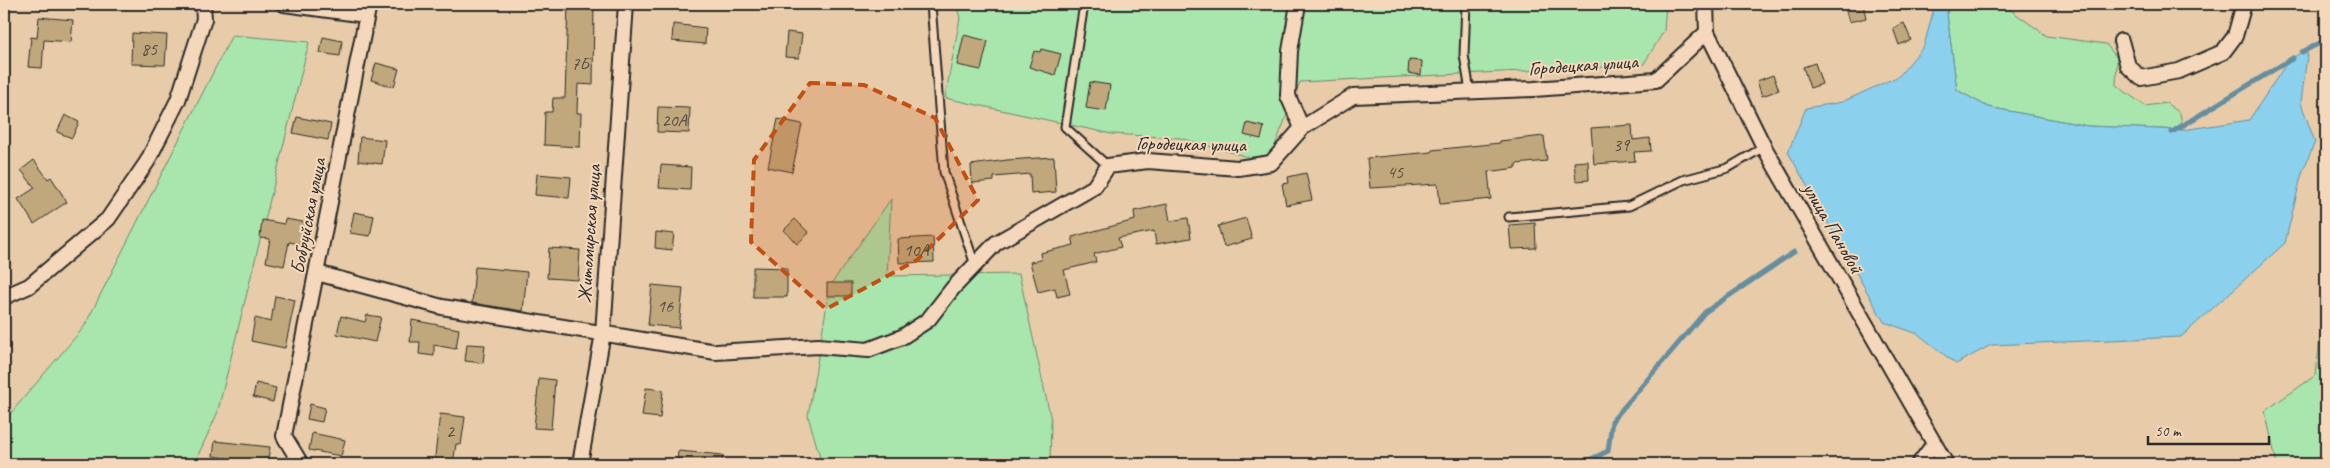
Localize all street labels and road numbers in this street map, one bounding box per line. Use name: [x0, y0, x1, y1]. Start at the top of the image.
street label: Городецкая улица: [1527, 49, 1641, 81]
street label: Городецкая улица: [1136, 131, 1248, 157]
street label: Бобруйская улица: [285, 154, 332, 276]
street label: Житомирская улица: [572, 162, 606, 304]
street label: улица Пановой: [1796, 177, 1870, 279]

